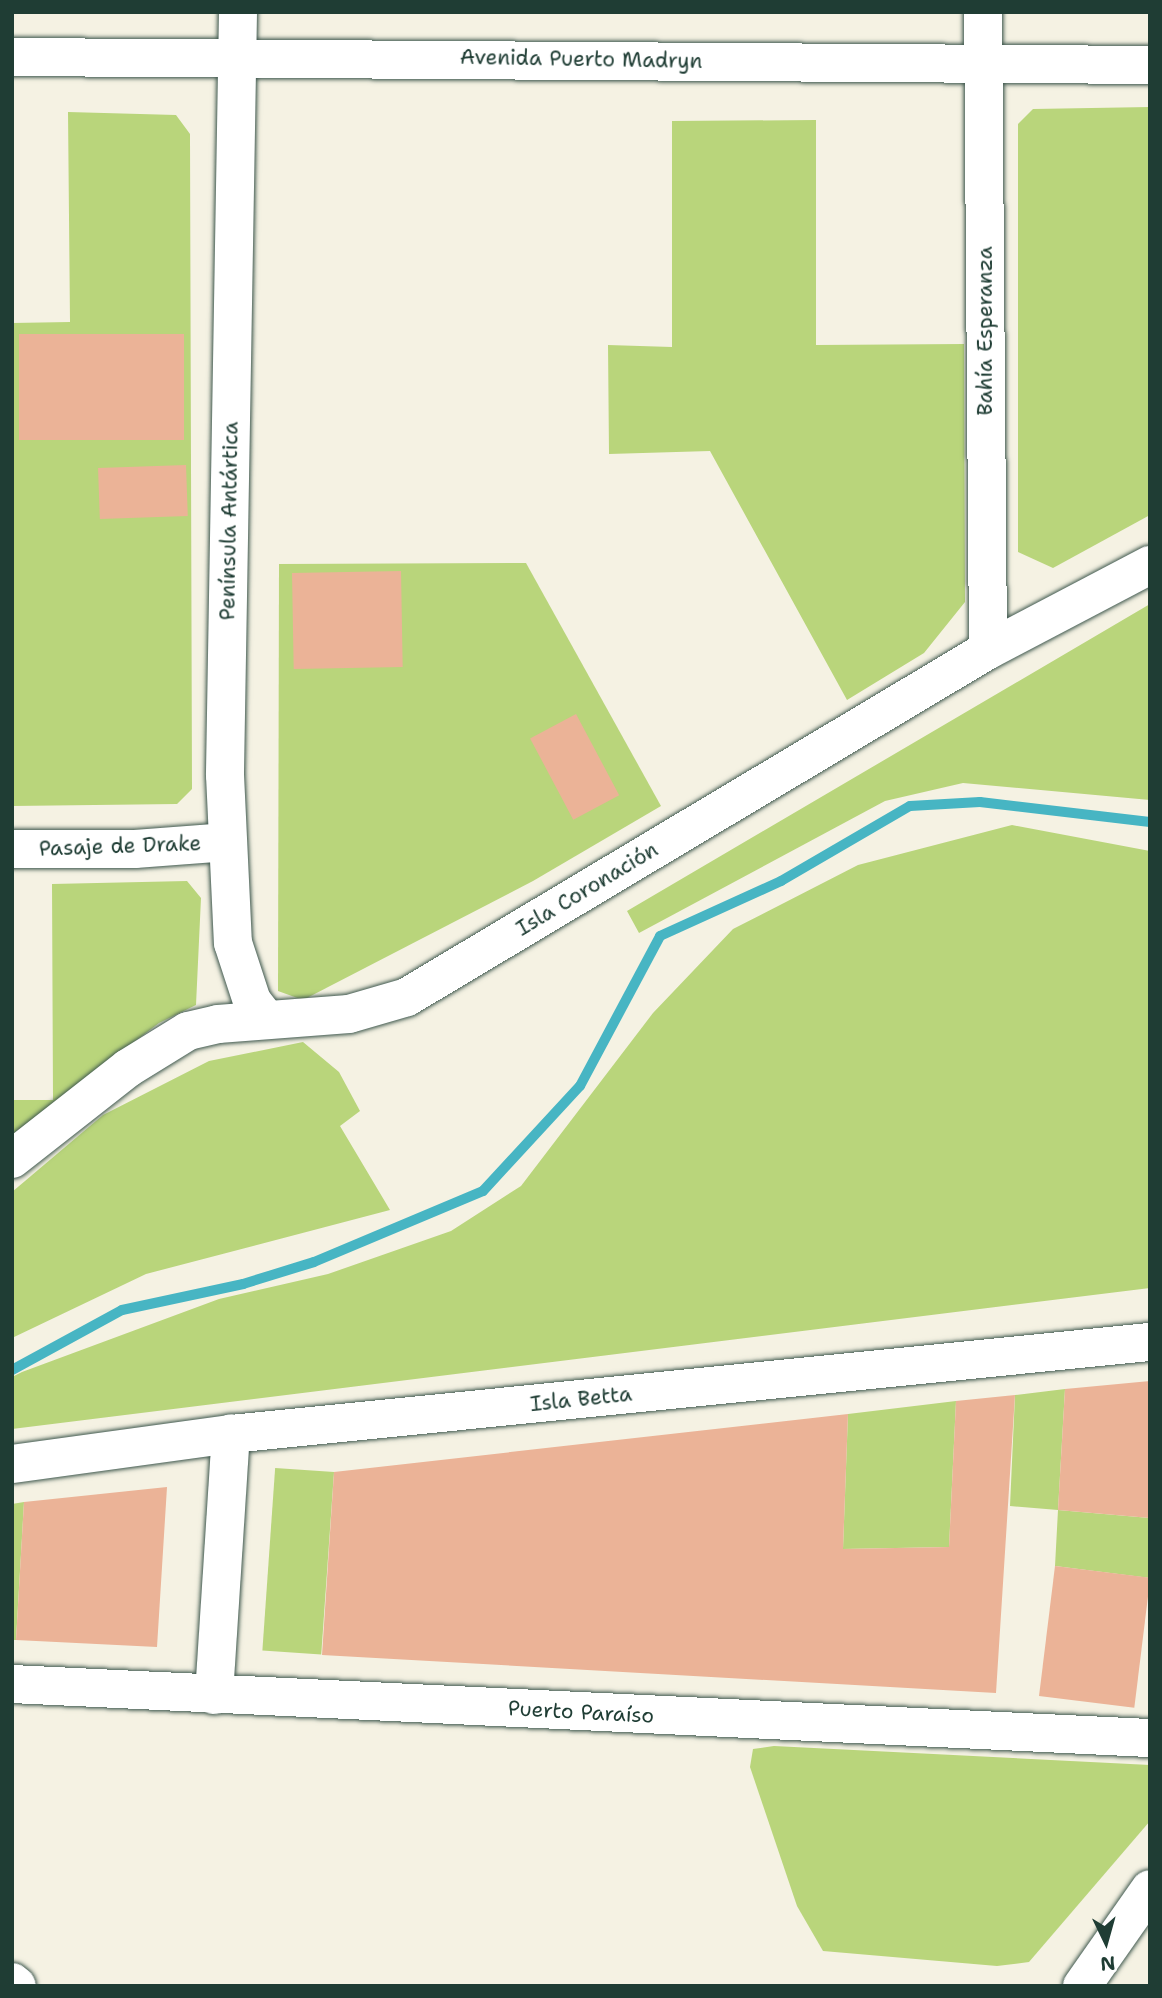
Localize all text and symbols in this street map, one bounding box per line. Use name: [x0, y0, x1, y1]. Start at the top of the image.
street label: Avenida Puerto Madryn: [460, 44, 702, 74]
street label: Bahía Esperanza: [972, 246, 998, 416]
street label: Península Antártica: [215, 421, 243, 621]
street label: Pasaje de Drake: [38, 831, 202, 861]
street label: Isla Coronación: [512, 837, 662, 941]
street label: Isla Betta: [529, 1381, 633, 1417]
street label: Puerto Paraíso: [507, 1696, 655, 1728]
north arrow: [1071, 1907, 1141, 1977]
text: N: [1099, 1950, 1116, 1977]

